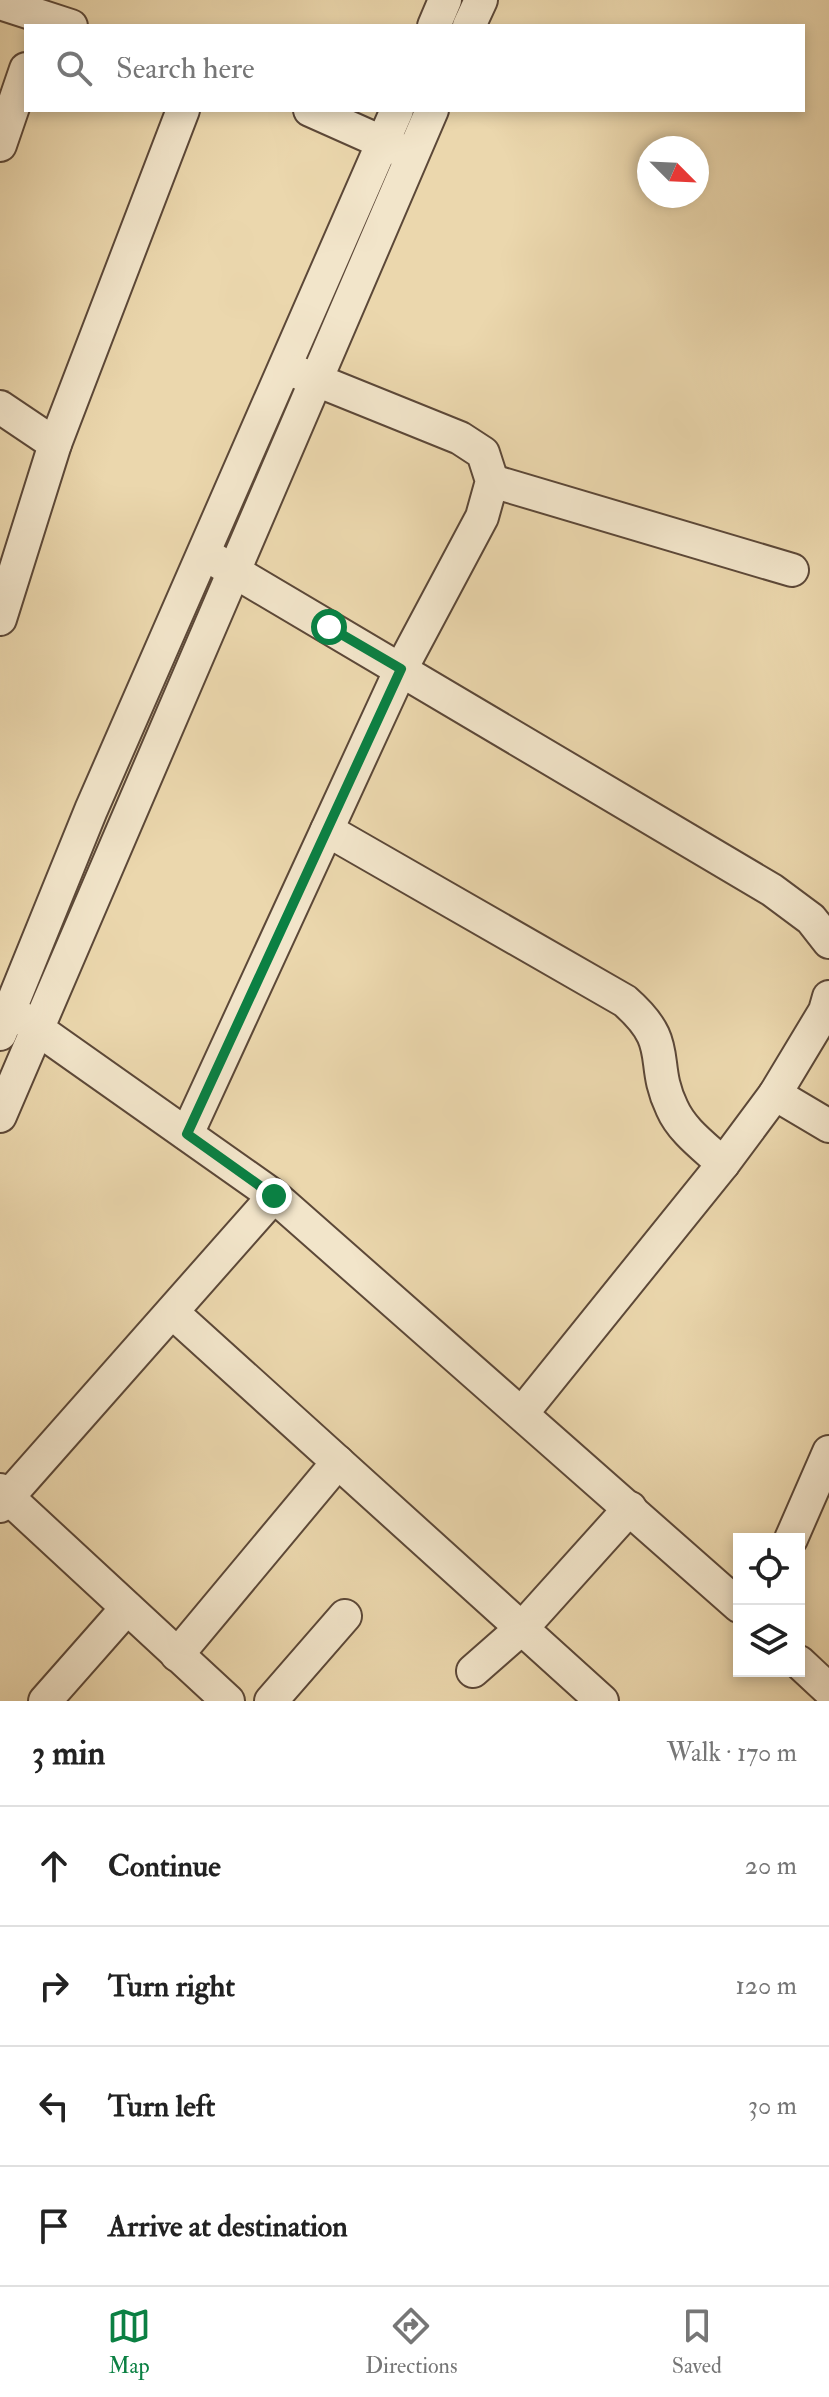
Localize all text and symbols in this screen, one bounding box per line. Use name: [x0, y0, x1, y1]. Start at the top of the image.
search box: [24, 24, 805, 112]
icon: search: [52, 46, 96, 90]
text: Search here: [116, 50, 255, 87]
north arrow: [637, 136, 709, 208]
route start: [311, 609, 347, 645]
route end: [256, 1178, 292, 1214]
map controls: [733, 1533, 805, 1677]
button: locate: [733, 1533, 805, 1605]
button: layers: [733, 1605, 805, 1677]
text: 3 min: [32, 1732, 105, 1775]
text: Walk · 170 m: [667, 1737, 797, 1769]
icon: ahead: [32, 1844, 76, 1888]
text: Continue: [108, 1848, 221, 1885]
text: 20 m: [745, 1850, 797, 1882]
icon: right: [32, 1964, 76, 2008]
text: Turn right: [108, 1968, 235, 2005]
text: 120 m: [736, 1970, 797, 2002]
icon: left: [32, 2084, 76, 2128]
text: Turn left: [108, 2088, 215, 2125]
text: 30 m: [748, 2090, 797, 2122]
icon: arrive: [32, 2204, 76, 2248]
text: Arrive at destination: [108, 2208, 348, 2245]
tab: Map: [107, 2304, 151, 2380]
tab: Directions: [365, 2304, 458, 2380]
tab: Saved: [672, 2304, 722, 2380]

